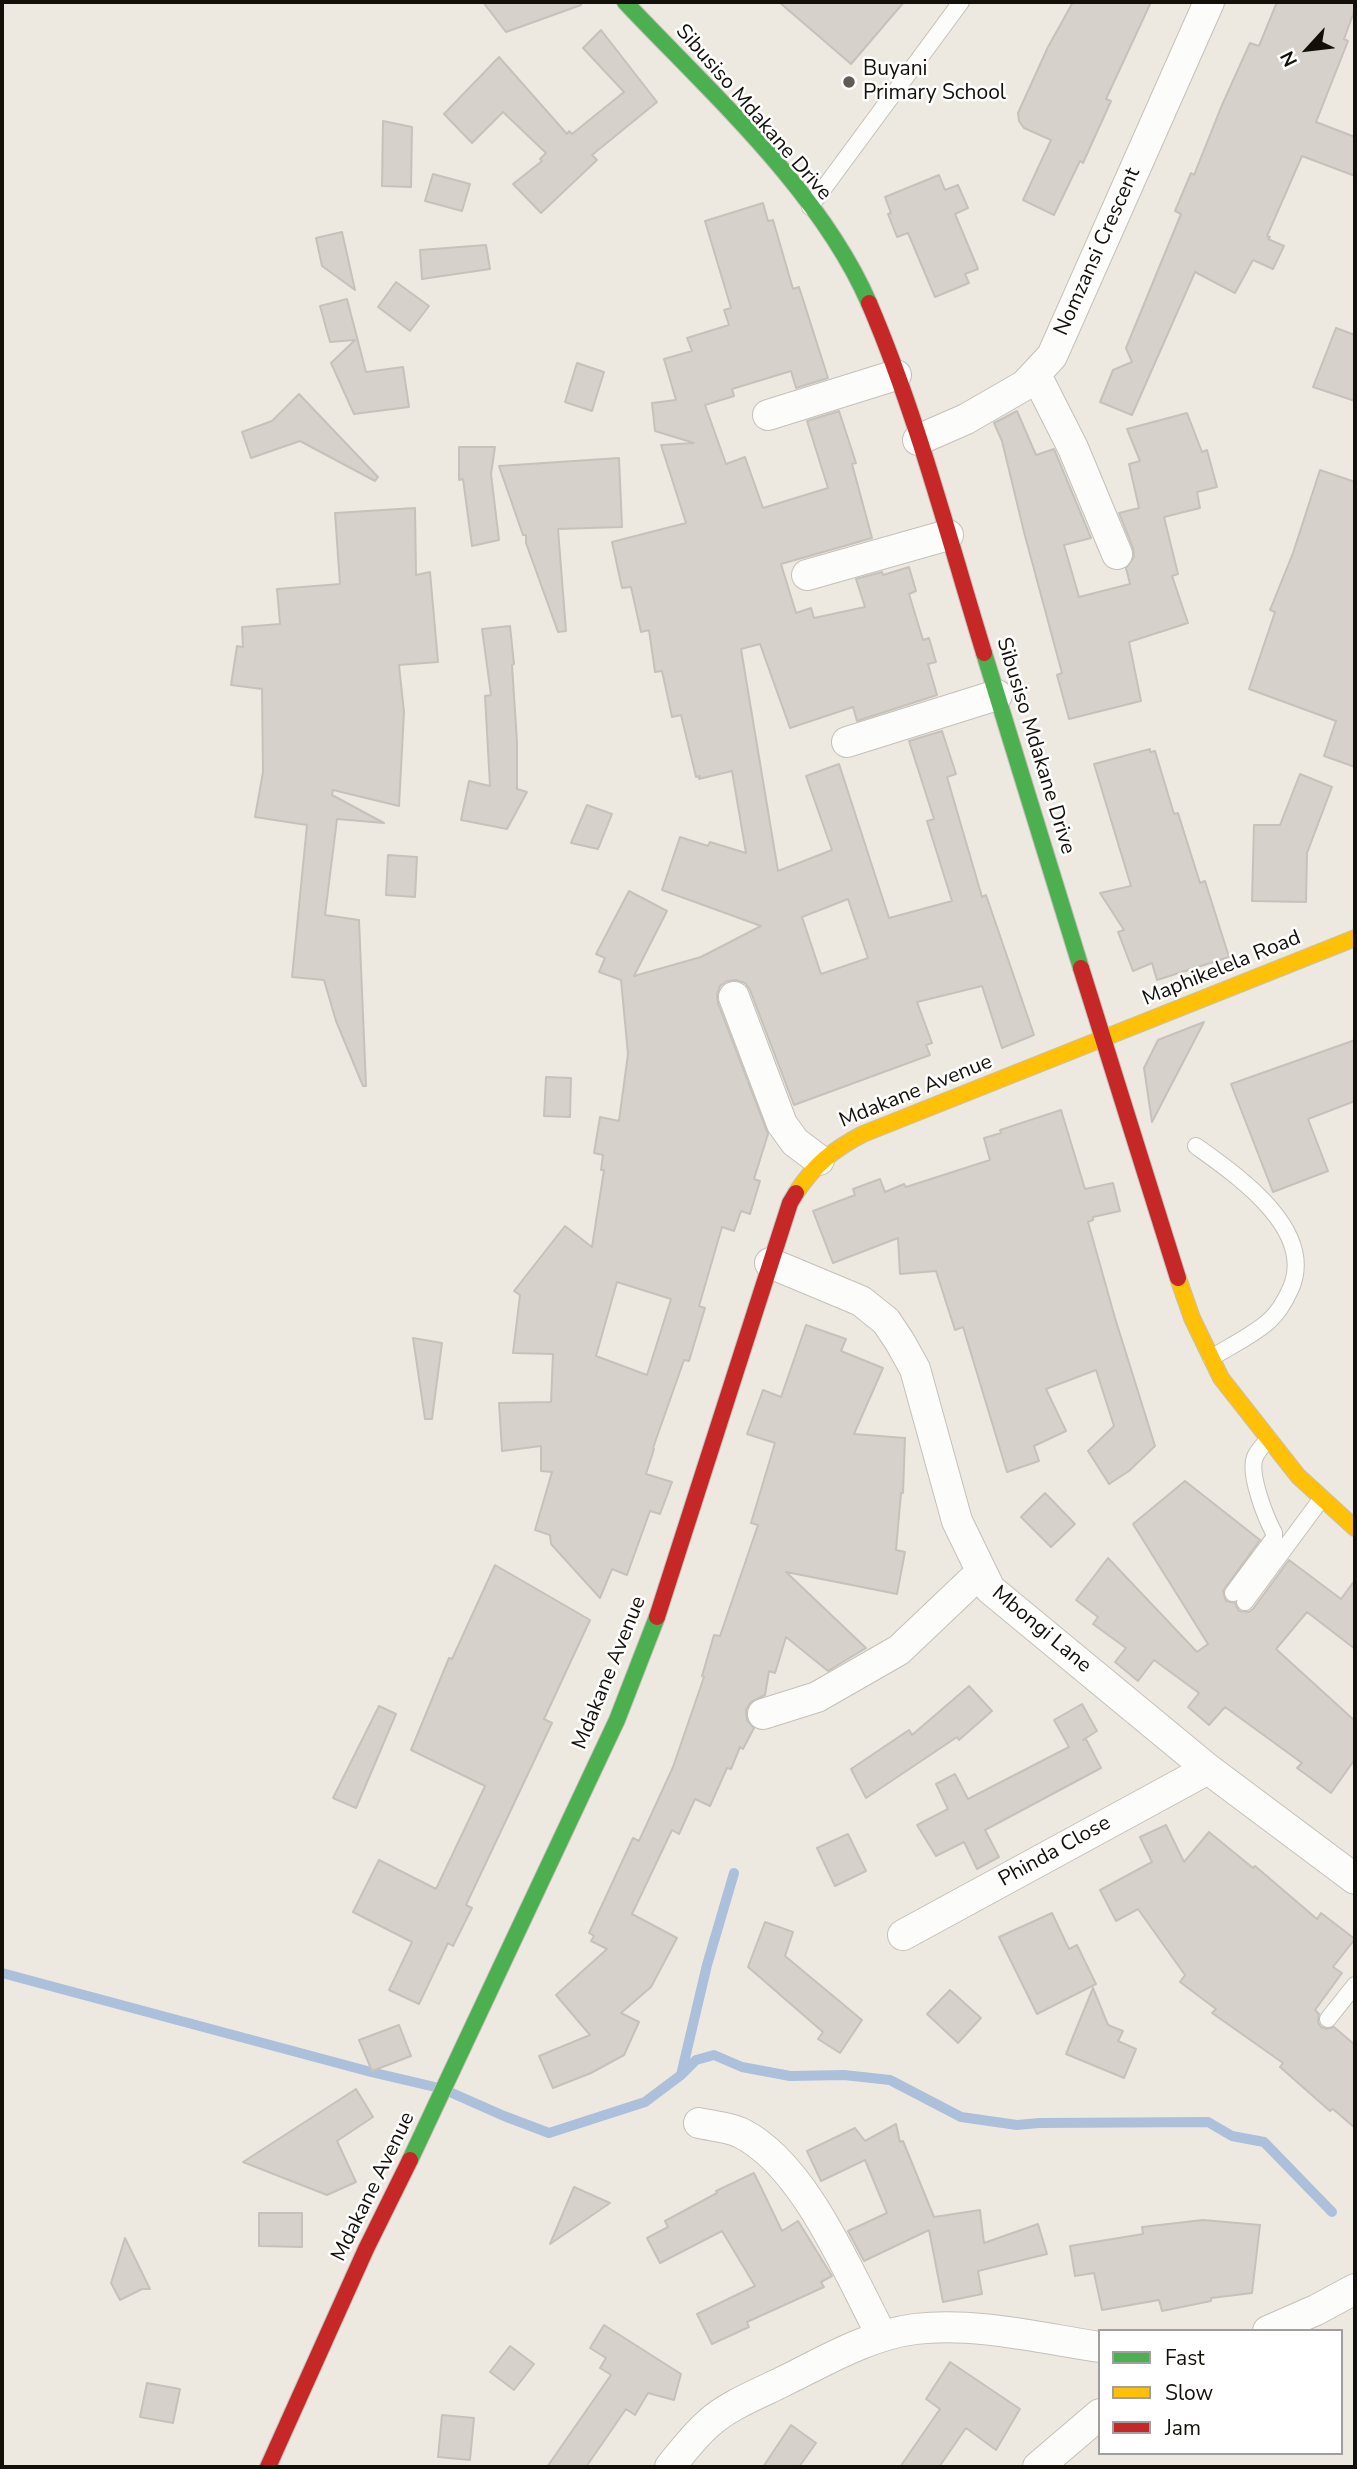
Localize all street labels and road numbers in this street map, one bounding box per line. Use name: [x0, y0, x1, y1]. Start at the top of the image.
street label: Sibusiso Mdakane Drive: [670, 20, 836, 206]
street label: Nomzansi Crescent: [1050, 164, 1146, 340]
street label: Sibusiso Mdakane Drive: [990, 635, 1080, 857]
street label: Maphikelela Road: [1139, 926, 1305, 1012]
street label: Mdakane Avenue: [836, 1050, 996, 1134]
street label: Mbongi Lane: [986, 1581, 1096, 1679]
street label: Mdakane Avenue: [568, 1593, 652, 1753]
street label: Phinda Close: [995, 1811, 1115, 1893]
street label: Mdakane Avenue: [327, 2108, 421, 2266]

